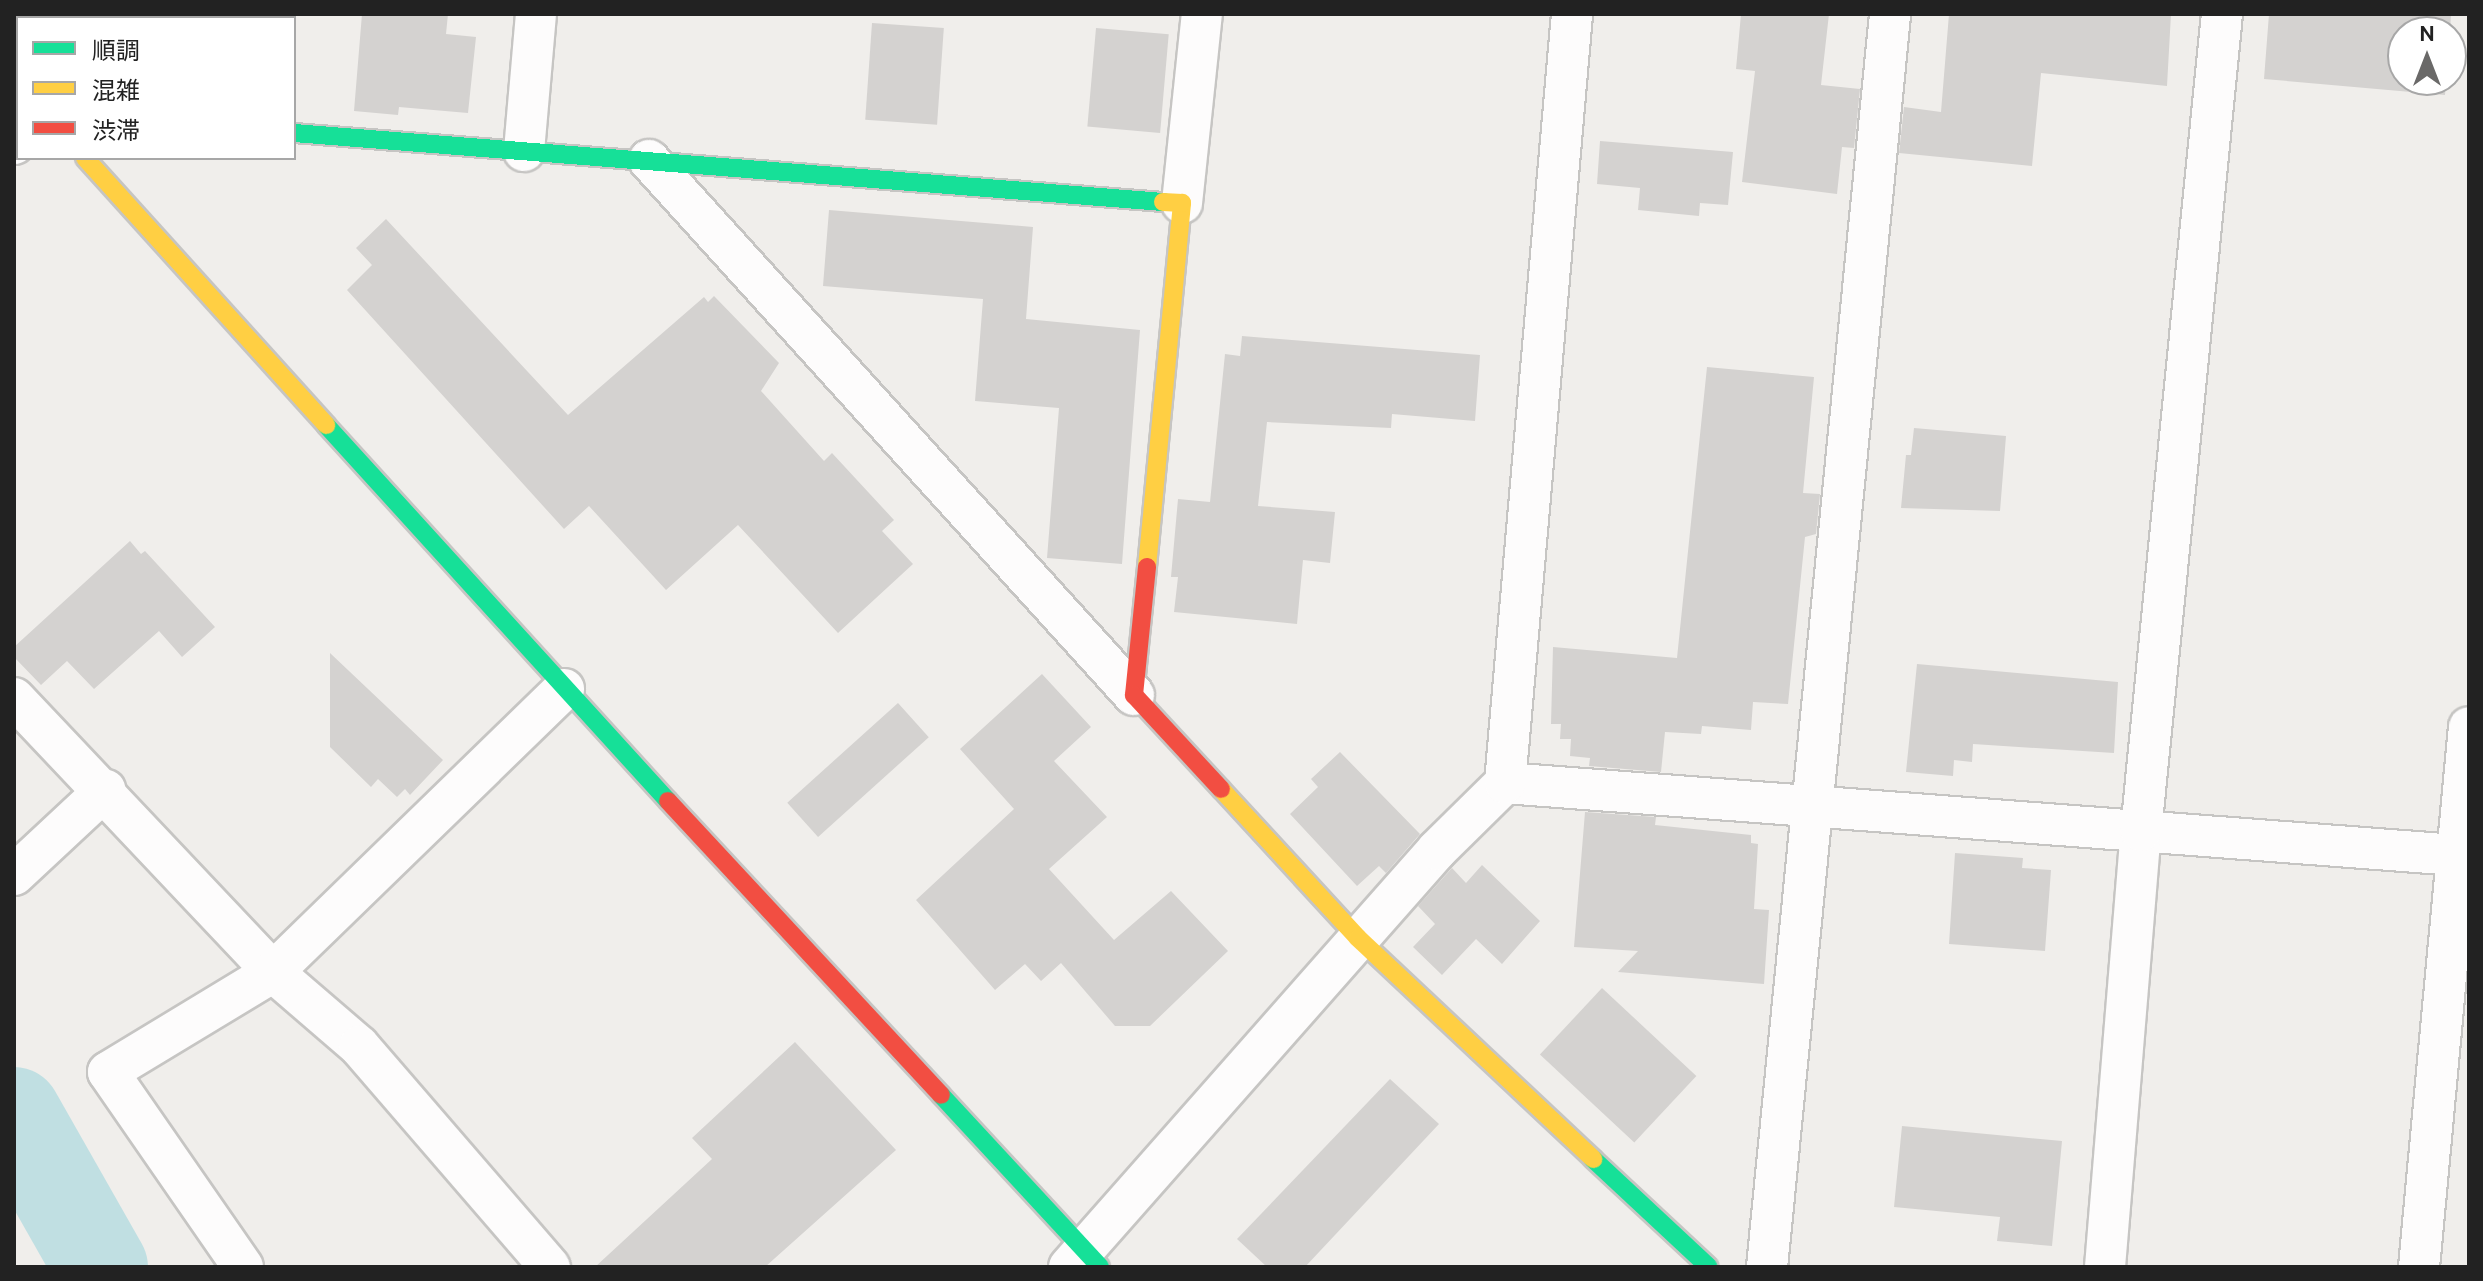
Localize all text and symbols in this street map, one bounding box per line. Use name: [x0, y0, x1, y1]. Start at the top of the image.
legend: [16, 16, 296, 160]
north arrow: [2387, 16, 2467, 96]
text: N: [2419, 20, 2435, 47]
text: 順調: [92, 36, 140, 65]
text: 混雑: [92, 76, 140, 105]
text: 渋滞: [92, 116, 140, 145]

